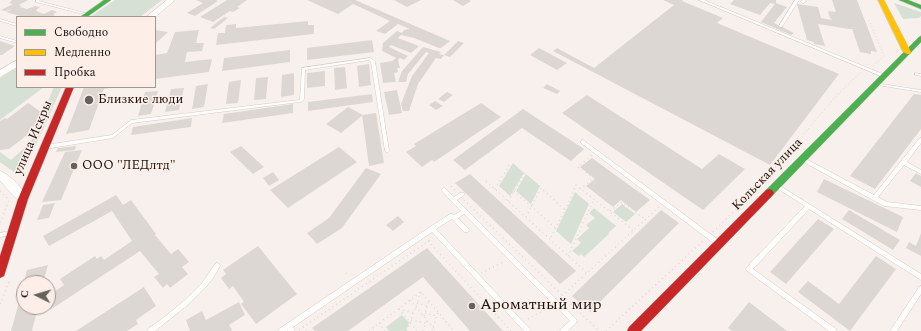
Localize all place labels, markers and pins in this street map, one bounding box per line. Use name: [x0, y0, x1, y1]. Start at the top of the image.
place label: Близкие люди: [98, 92, 183, 108]
marker: Близкие люди: [83, 94, 95, 106]
place label: ООО "ЛЕДлтд": [82, 158, 176, 174]
marker: ООО "ЛЕДлтд": [69, 161, 79, 171]
place label: Ароматный мир: [480, 296, 602, 316]
marker: Ароматный мир: [467, 301, 477, 311]

